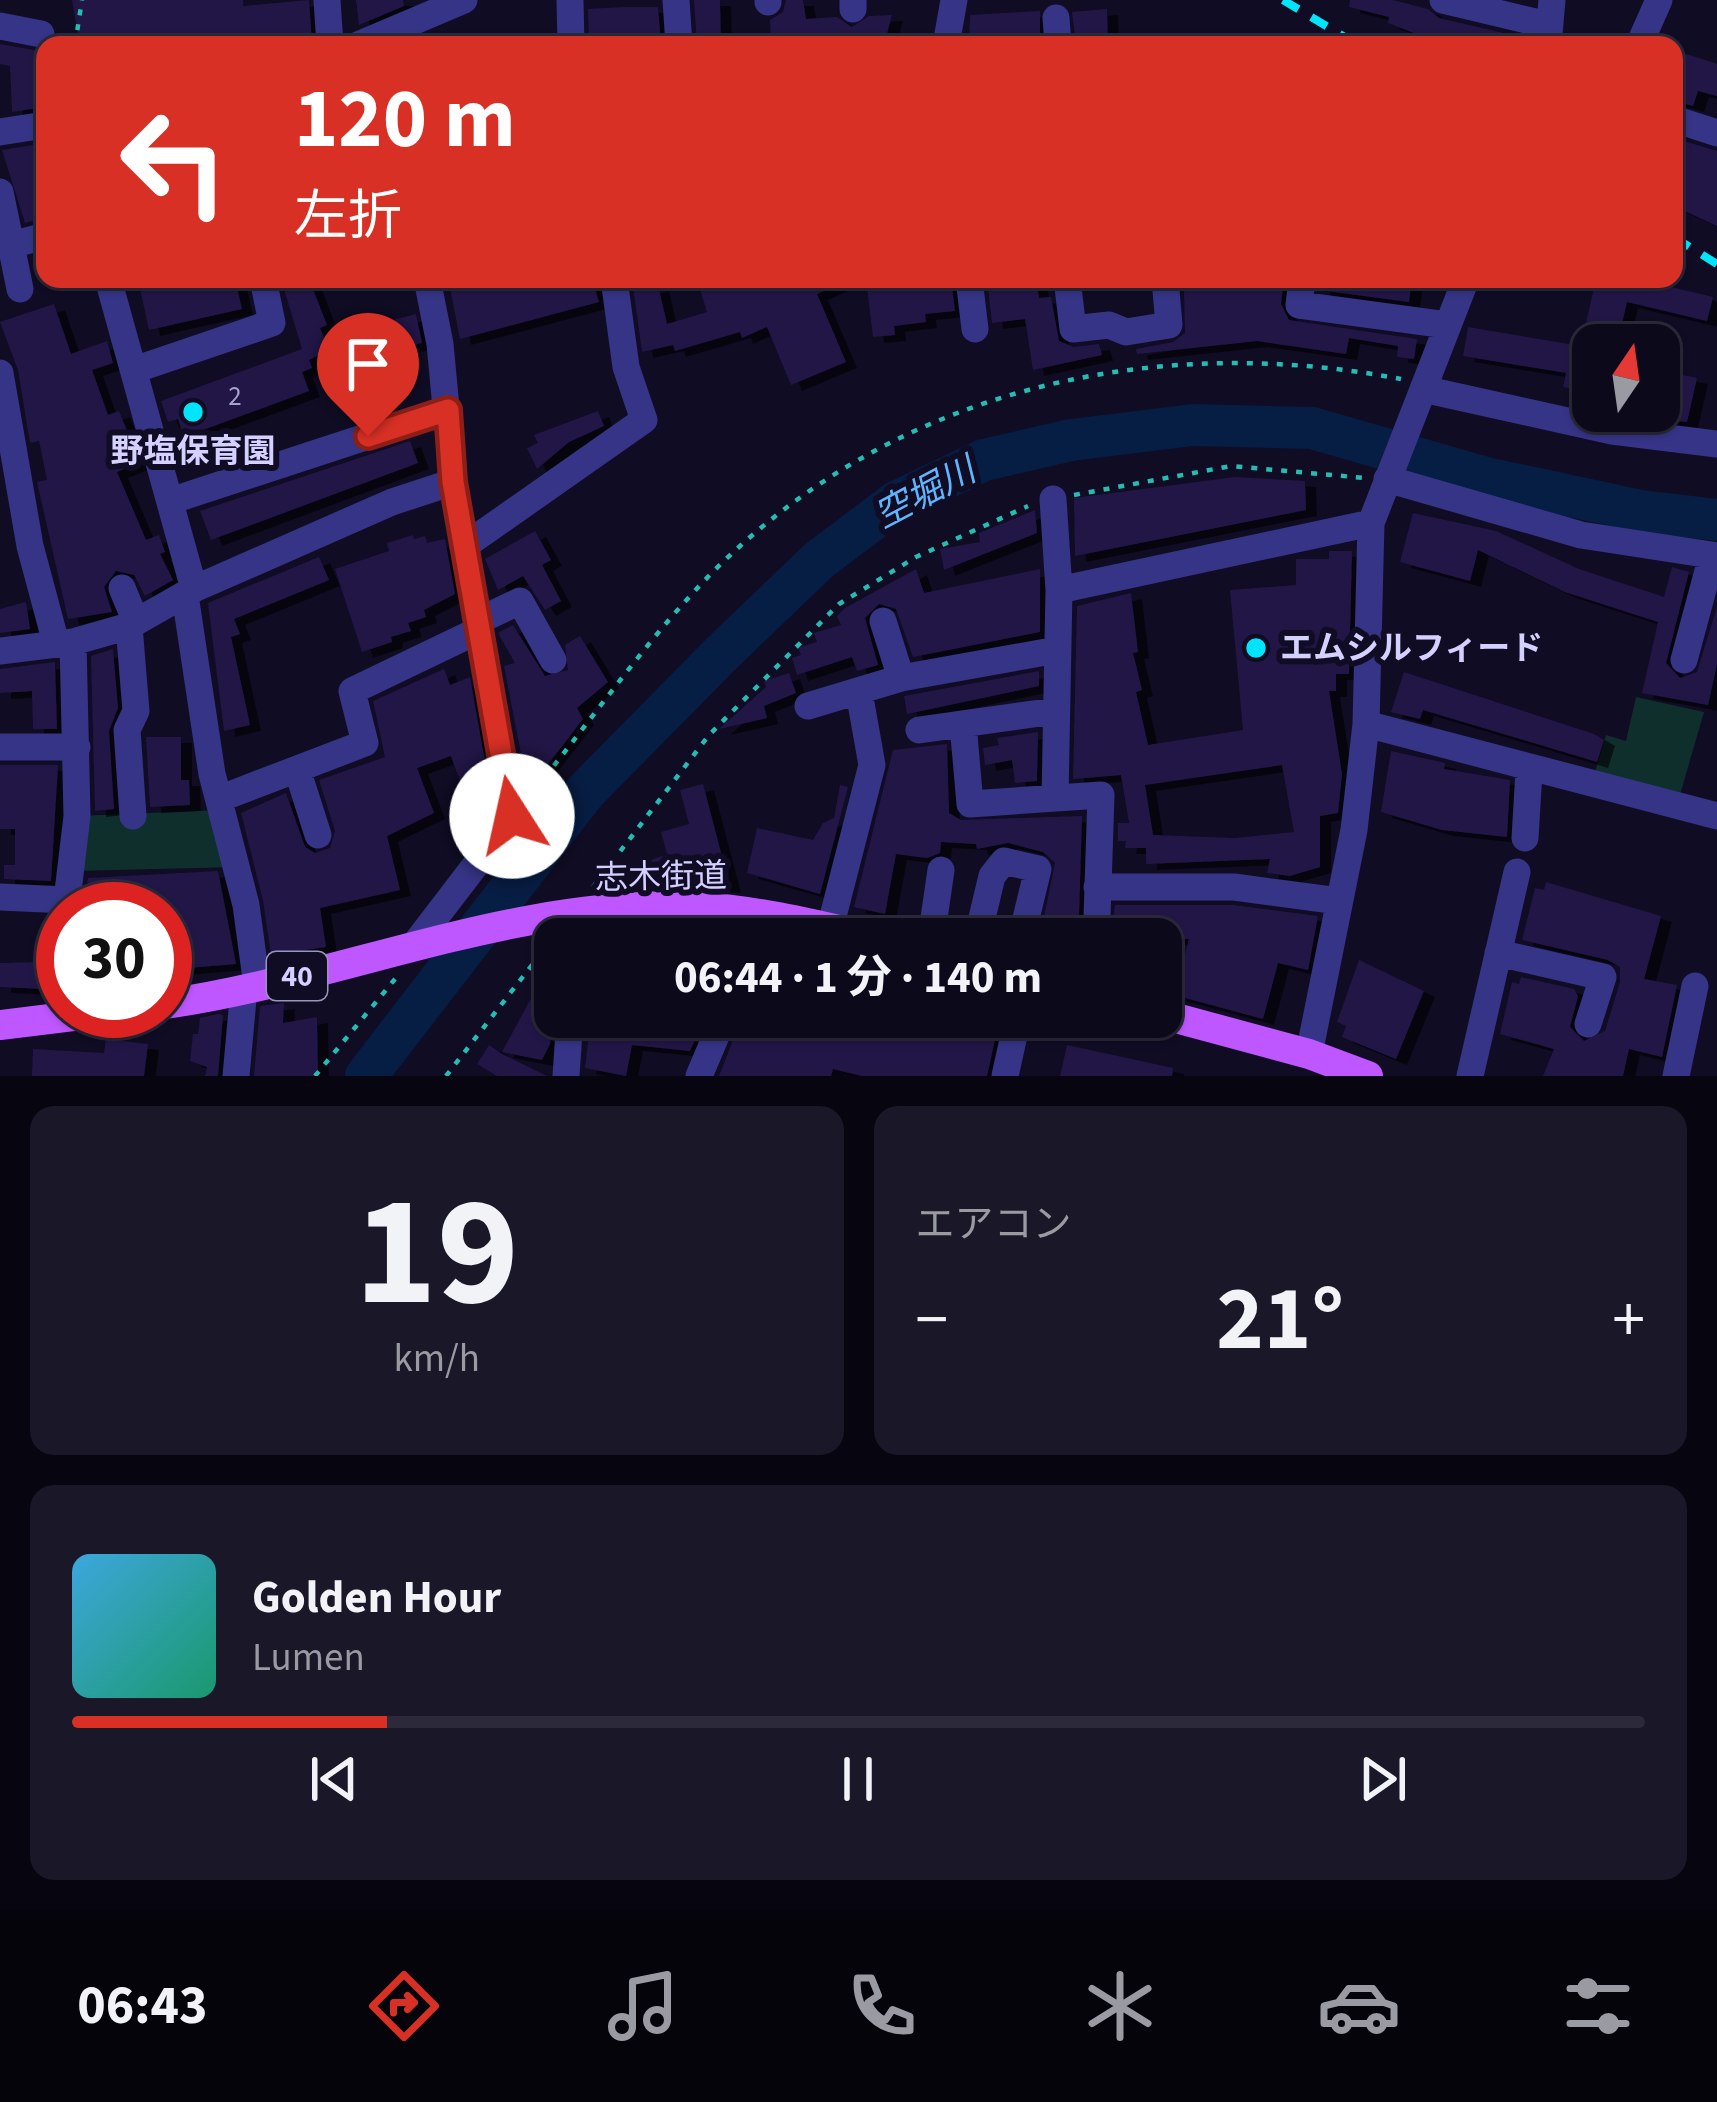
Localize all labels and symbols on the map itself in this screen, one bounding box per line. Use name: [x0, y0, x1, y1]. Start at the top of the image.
pin: [317, 313, 419, 436]
north arrow: [1572, 324, 1680, 432]
house number: 2: [228, 377, 242, 416]
marker: 野塩保育園: [180, 399, 206, 425]
place label: 野塩保育園: [111, 428, 276, 475]
water label: 空堀川: [865, 443, 988, 541]
place label: エムシルフィード: [1280, 625, 1543, 672]
marker: エムシルフィード: [1243, 635, 1269, 661]
position arrow: [449, 753, 575, 879]
street label: 志木街道: [595, 852, 727, 902]
speed limit sign: 30: [36, 882, 192, 1038]
road number: 40: [267, 952, 327, 1000]

